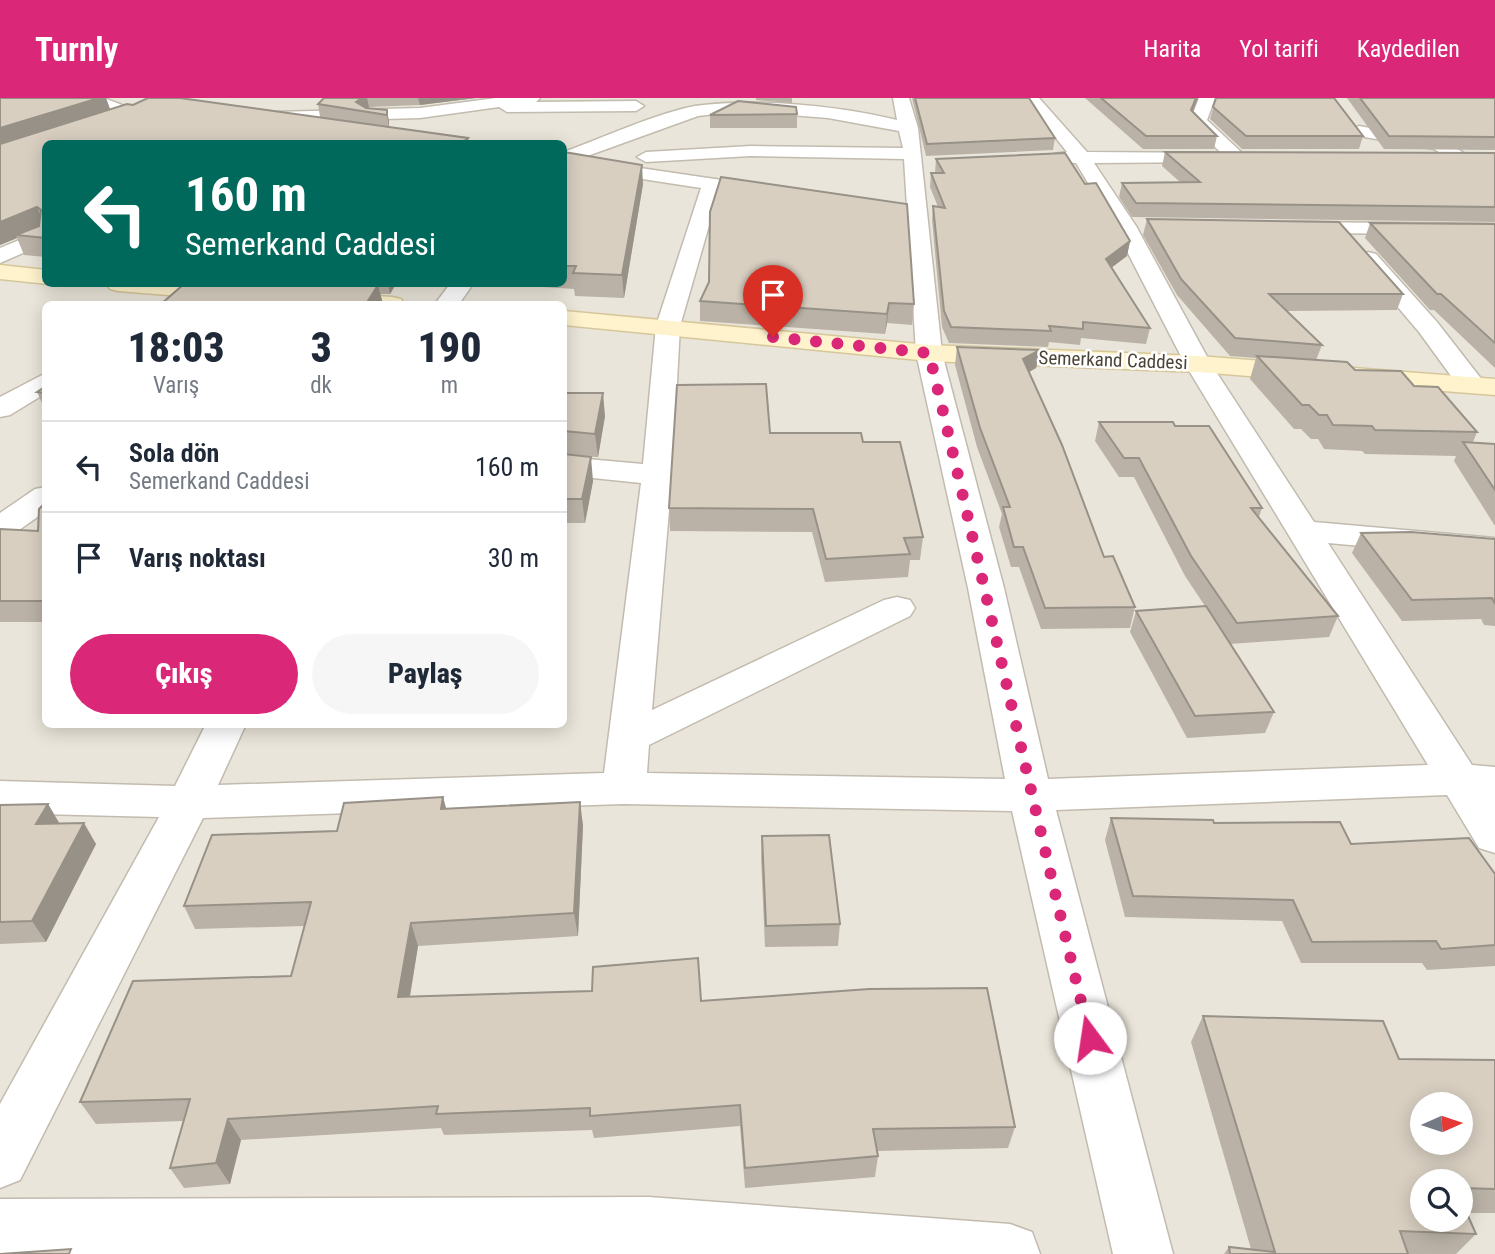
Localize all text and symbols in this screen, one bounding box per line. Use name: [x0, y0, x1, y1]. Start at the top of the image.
text: Turnly: [35, 30, 118, 69]
text: Harita: [1144, 35, 1201, 63]
text: Yol tarifi: [1239, 35, 1319, 63]
text: Kaydedilen: [1357, 35, 1460, 63]
text: 160 m: [185, 166, 307, 223]
icon: left: [70, 168, 161, 259]
text: Semerkand Caddesi: [185, 225, 436, 263]
pin: [743, 265, 803, 337]
icon: arrive: [754, 276, 792, 314]
text: 18:03: [127, 323, 225, 372]
text: 3: [310, 323, 332, 372]
text: 190: [417, 323, 481, 372]
street label: Semerkand Caddesi: [1038, 346, 1188, 374]
text: Varış: [153, 372, 199, 399]
text: dk: [310, 372, 332, 399]
text: m: [441, 372, 458, 399]
text: Sola dön: [129, 438, 219, 468]
icon: left: [70, 448, 108, 486]
text: 160 m: [475, 452, 539, 482]
text: Semerkand Caddesi: [129, 468, 309, 495]
icon: arrive: [70, 539, 108, 577]
text: Varış noktası: [129, 543, 266, 573]
text: 30 m: [488, 543, 539, 573]
button: Çıkış: [70, 634, 298, 714]
button: Paylaş: [312, 634, 539, 714]
position arrow: [1053, 1001, 1127, 1075]
north arrow: [1410, 1092, 1474, 1155]
map controls: [1410, 1092, 1473, 1232]
button: search: [1410, 1169, 1473, 1232]

